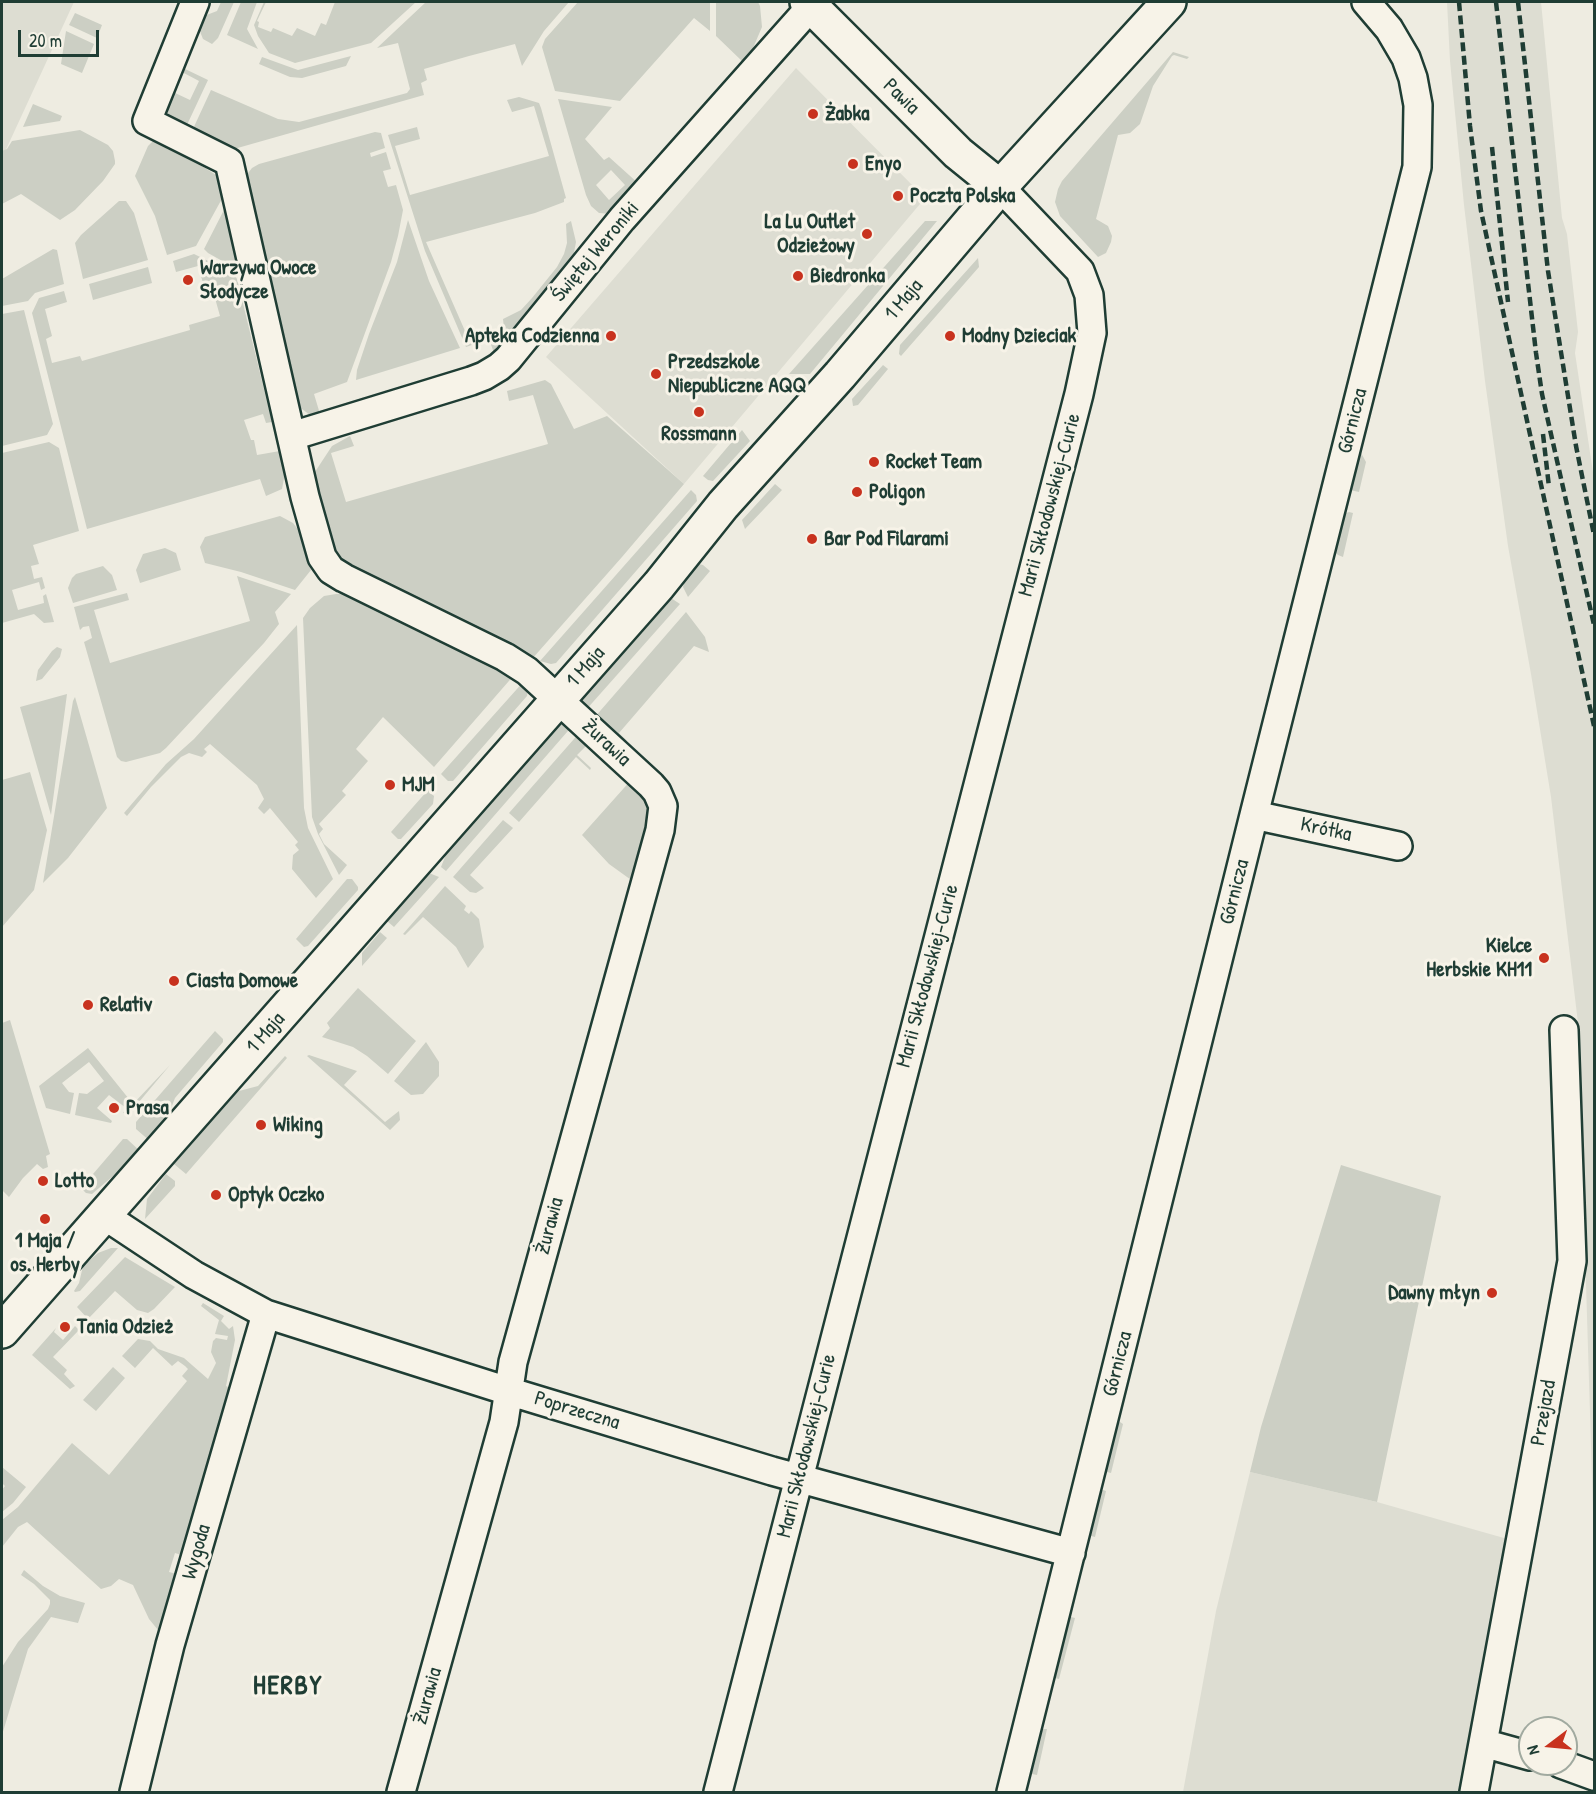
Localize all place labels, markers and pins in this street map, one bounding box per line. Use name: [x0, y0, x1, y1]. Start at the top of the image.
place label: Żabka: [825, 101, 869, 127]
marker: Żabka: [806, 107, 820, 121]
place label: Enyo: [865, 151, 901, 177]
marker: Enyo: [846, 157, 860, 171]
place label: Poczta Polska: [910, 183, 1015, 209]
marker: Poczta Polska: [891, 189, 905, 203]
place label: La Lu Outlet Odzieżowy: [765, 209, 855, 259]
marker: La Lu Outlet Odzieżowy: [860, 227, 874, 241]
place label: Warzywa Owoce Słodycze: [200, 255, 316, 305]
place label: Biedronka: [810, 263, 885, 289]
marker: Biedronka: [791, 269, 805, 283]
marker: Warzywa Owoce Słodycze: [181, 273, 195, 287]
place label: Apteka Codzienna: [465, 323, 599, 349]
place label: Modny Dzieciak: [962, 323, 1076, 349]
marker: Apteka Codzienna: [604, 329, 618, 343]
marker: Modny Dzieciak: [943, 329, 957, 343]
place label: Przedszkole Niepubliczne AQQ: [668, 349, 806, 399]
marker: Przedszkole Niepubliczne AQQ: [649, 367, 663, 381]
marker: Rossmann: [692, 405, 706, 419]
place label: Rossmann: [661, 421, 737, 447]
place label: Rocket Team: [886, 449, 982, 475]
marker: Rocket Team: [867, 455, 881, 469]
place label: Poligon: [869, 479, 925, 505]
marker: Poligon: [850, 485, 864, 499]
place label: Bar Pod Filarami: [824, 526, 949, 552]
marker: Bar Pod Filarami: [805, 532, 819, 546]
place label: MJM: [402, 772, 435, 798]
marker: MJM: [383, 778, 397, 792]
place label: Kielce Herbskie KH11: [1426, 933, 1532, 983]
marker: Kielce Herbskie KH11: [1537, 951, 1551, 965]
place label: Ciasta Domowe: [186, 968, 298, 994]
marker: Ciasta Domowe: [167, 974, 181, 988]
place label: Relativ: [100, 992, 152, 1018]
marker: Relativ: [81, 998, 95, 1012]
place label: Prasa: [126, 1095, 169, 1121]
marker: Prasa: [107, 1101, 121, 1115]
place label: Wiking: [273, 1112, 323, 1138]
marker: Wiking: [254, 1118, 268, 1132]
place label: Lotto: [55, 1168, 94, 1194]
marker: Lotto: [36, 1174, 50, 1188]
place label: Optyk Oczko: [228, 1182, 324, 1208]
marker: Optyk Oczko: [209, 1188, 223, 1202]
marker: 1 Maja / os. Herby: [38, 1212, 52, 1226]
place label: 1 Maja / os. Herby: [10, 1228, 80, 1278]
place label: Dawny młyn: [1388, 1280, 1480, 1306]
marker: Dawny młyn: [1485, 1286, 1499, 1300]
place label: Tania Odzież: [77, 1314, 173, 1340]
marker: Tania Odzież: [58, 1320, 72, 1334]

